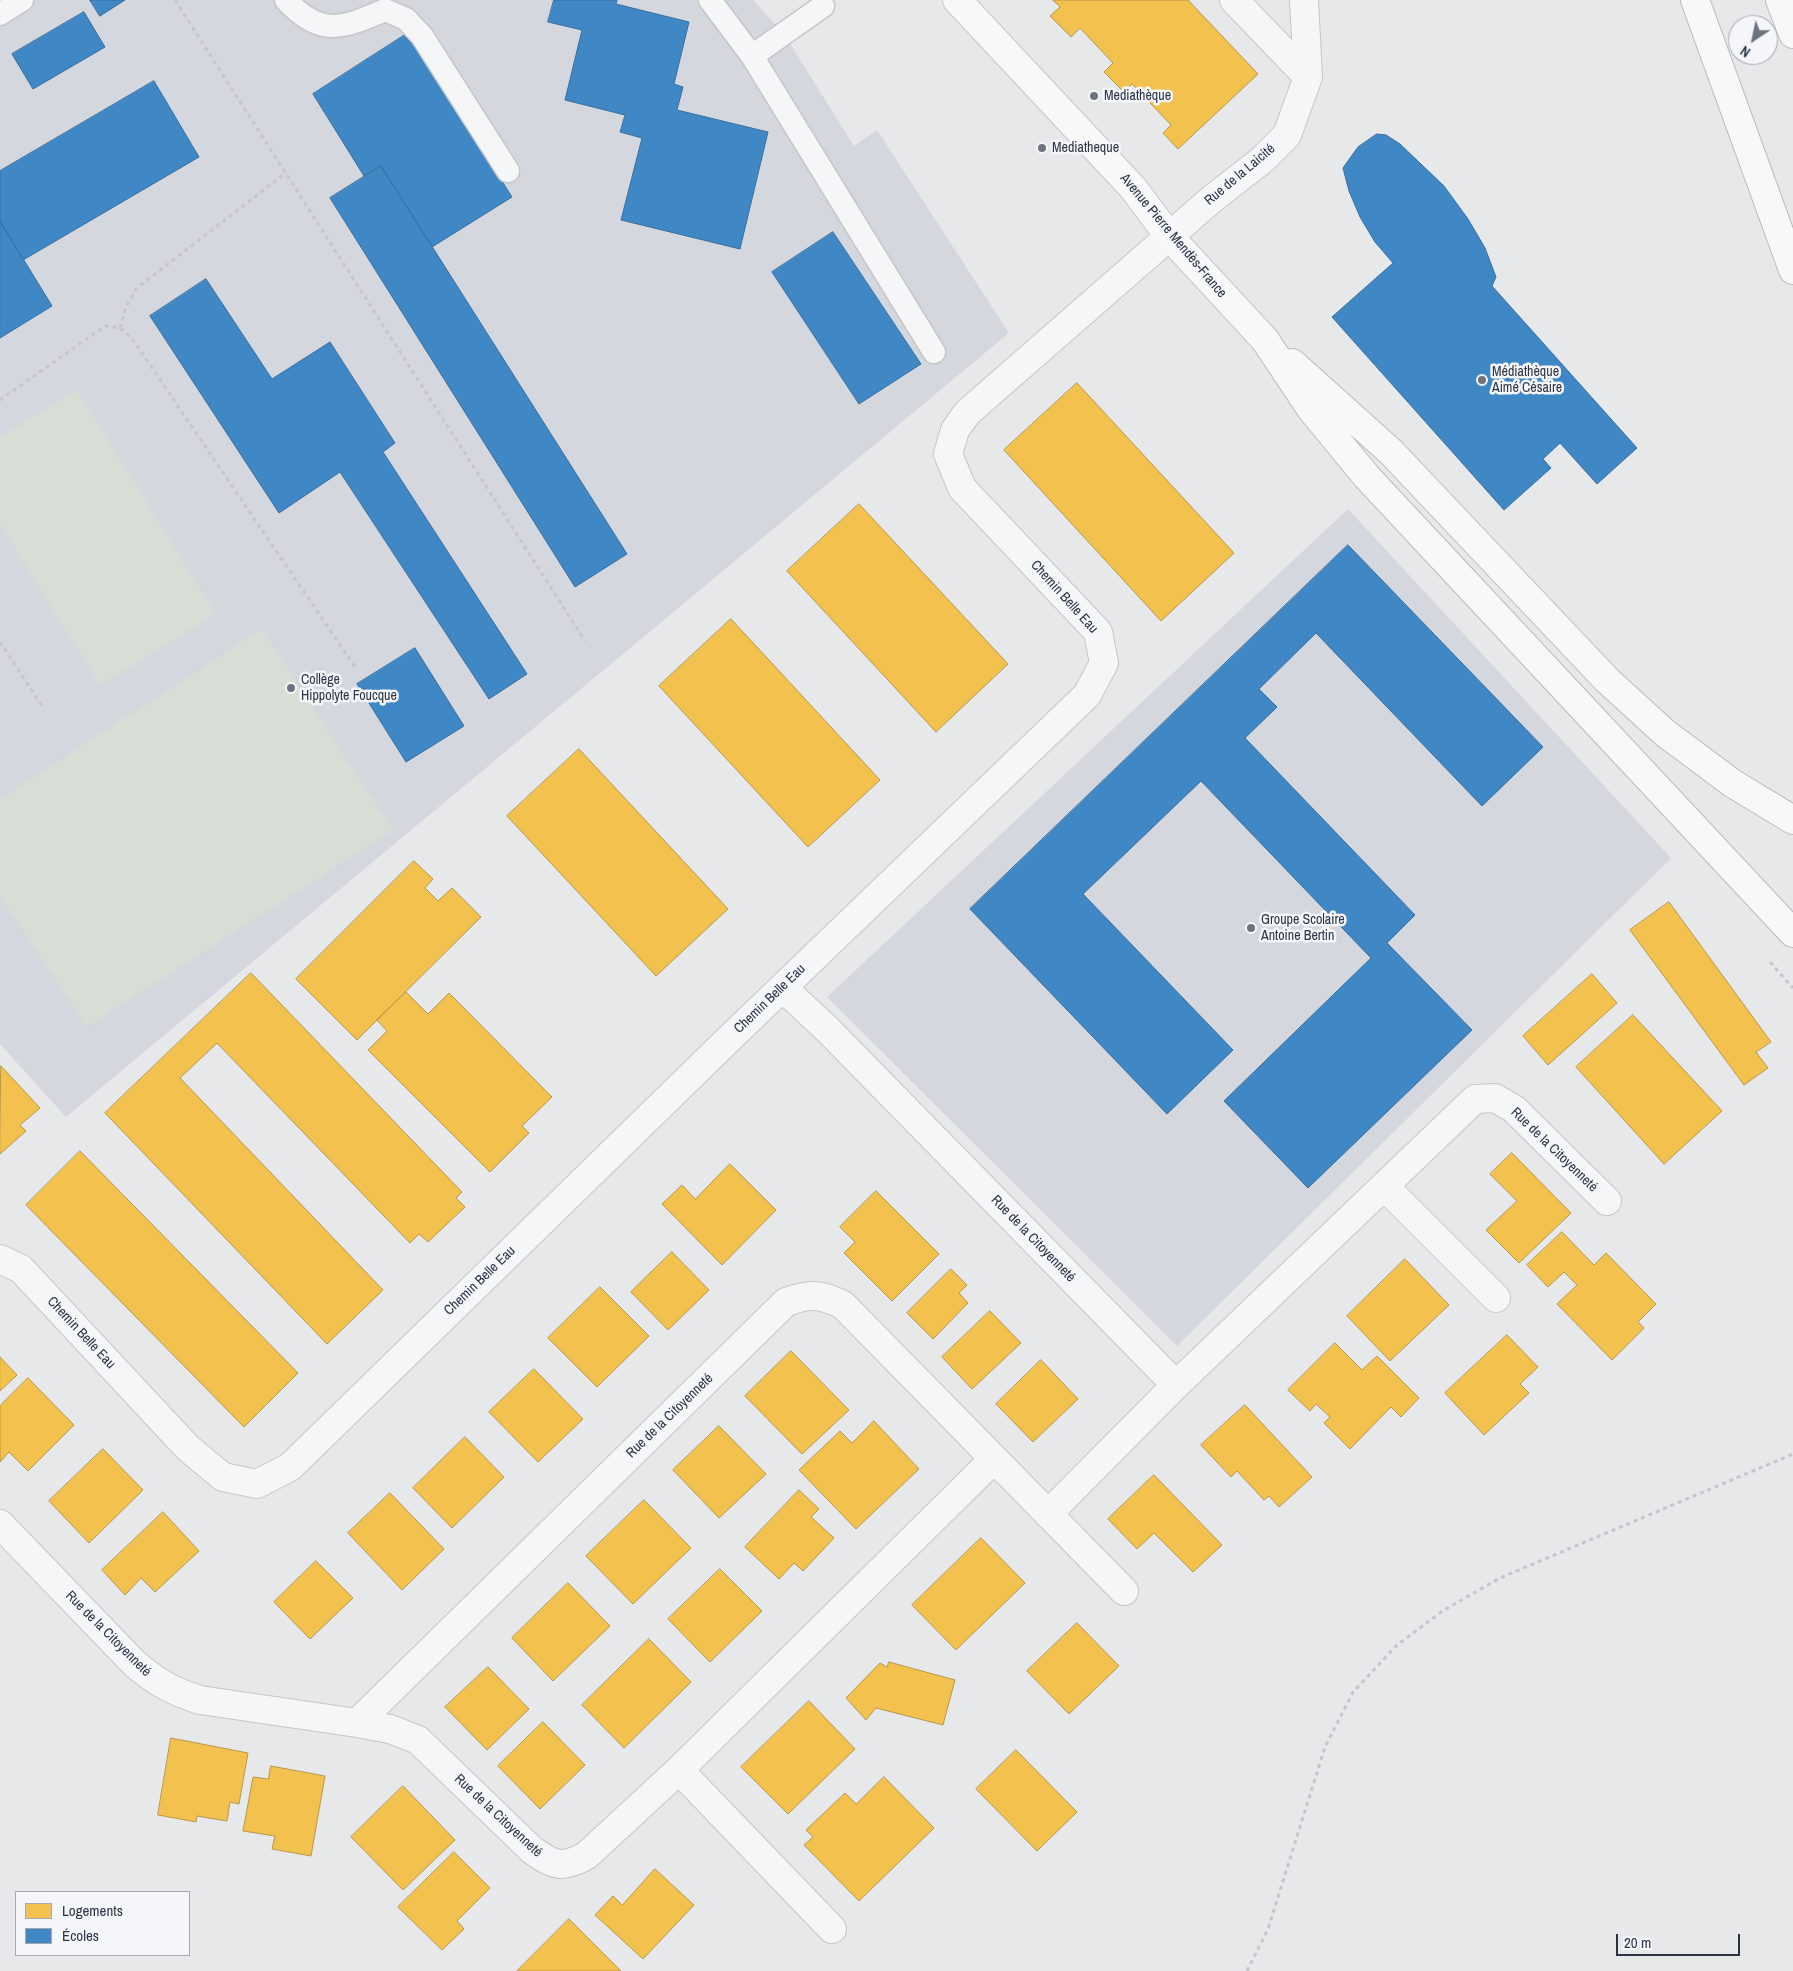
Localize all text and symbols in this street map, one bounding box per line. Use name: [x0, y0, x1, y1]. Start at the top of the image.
north arrow: [1728, 15, 1778, 65]
text: N: [1737, 42, 1754, 61]
place label: Mediathèque: [1104, 88, 1171, 104]
marker: Mediathèque: [1088, 90, 1100, 102]
place label: Mediatheque: [1052, 140, 1119, 156]
street label: Rue de la Laicité: [1201, 141, 1279, 209]
marker: Mediatheque: [1036, 142, 1048, 154]
street label: Avenue Pierre Mendès-France: [1116, 171, 1230, 301]
place label: Médiathèque Aimé Césaire: [1492, 364, 1562, 397]
marker: Médiathèque Aimé Césaire: [1476, 374, 1488, 386]
street label: Chemin Belle Eau: [1027, 557, 1101, 637]
place label: Collège Hippolyte Foucque: [301, 672, 397, 704]
marker: Collège Hippolyte Foucque: [285, 682, 297, 694]
place label: Groupe Scolaire Antoine Bertin: [1261, 912, 1345, 944]
marker: Groupe Scolaire Antoine Bertin: [1245, 922, 1257, 934]
street label: Chemin Belle Eau: [731, 961, 809, 1037]
street label: Rue de la Citoyenneté: [1507, 1104, 1601, 1196]
street label: Rue de la Citoyenneté: [987, 1192, 1079, 1286]
street label: Chemin Belle Eau: [441, 1243, 519, 1319]
street label: Chemin Belle Eau: [43, 1293, 119, 1373]
street label: Rue de la Citoyenneté: [623, 1370, 717, 1462]
street label: Rue de la Citoyenneté: [62, 1588, 154, 1680]
street label: Rue de la Citoyenneté: [450, 1771, 546, 1861]
legend: [15, 1891, 190, 1956]
text: Logements: [62, 1900, 123, 1921]
scale bar: [1618, 1924, 1742, 1956]
text: Écoles: [62, 1925, 99, 1946]
text: 20 m: [1624, 1932, 1651, 1953]

